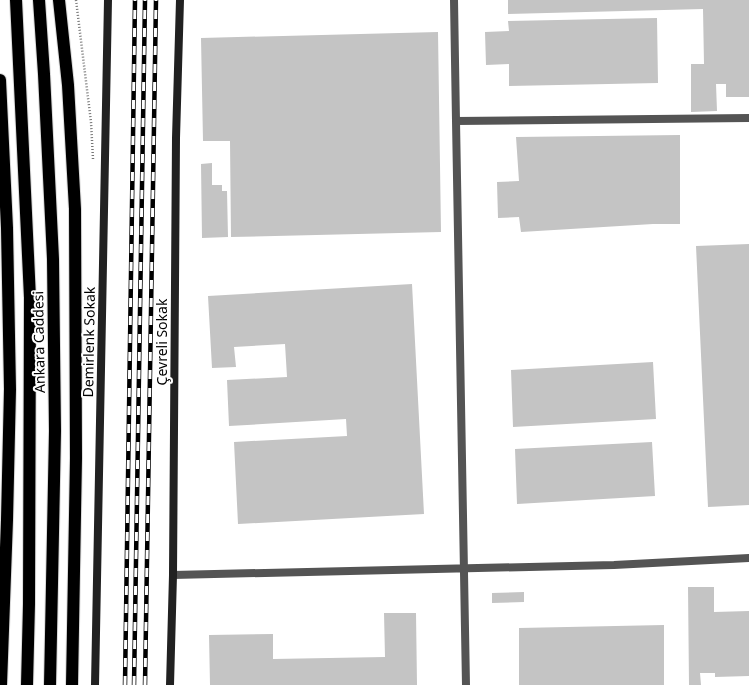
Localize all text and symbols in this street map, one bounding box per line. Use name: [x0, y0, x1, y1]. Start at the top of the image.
street label: Demirlenk Sokak: [78, 286, 99, 398]
street label: Ankara Caddesi: [28, 291, 49, 393]
street label: Çevreli Sokak: [152, 298, 171, 385]

